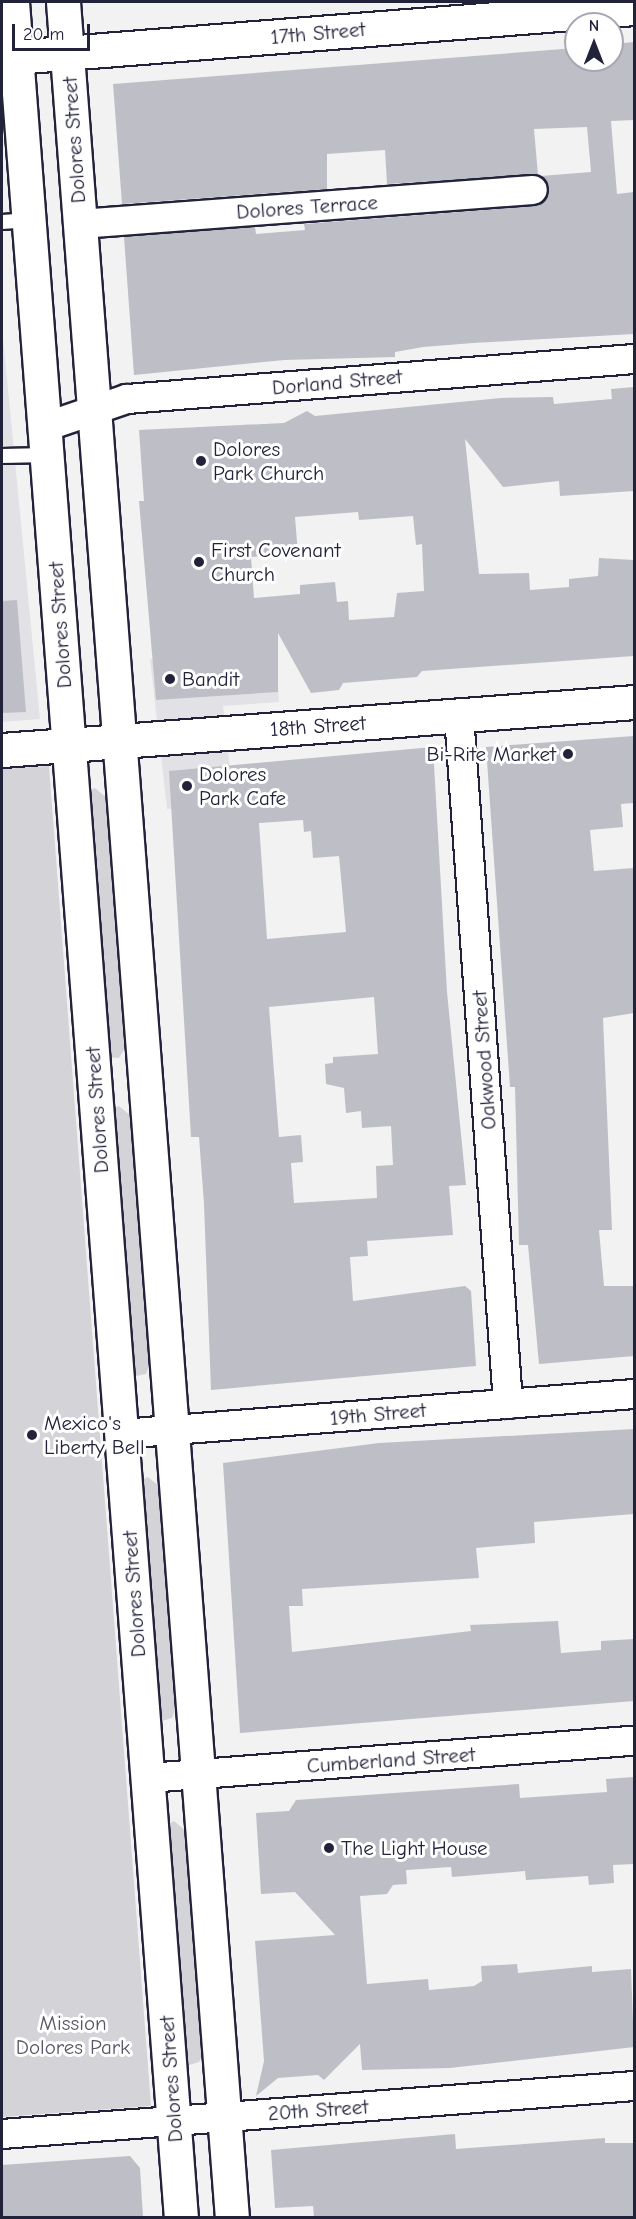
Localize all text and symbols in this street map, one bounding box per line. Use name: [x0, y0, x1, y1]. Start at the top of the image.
scale bar: [15, 12, 93, 50]
north arrow: [564, 12, 624, 72]
street label: 17th Street: [270, 16, 366, 50]
text: N: [589, 17, 599, 35]
text: 20 m: [23, 24, 64, 45]
street label: Dolores Street: [57, 76, 91, 204]
street label: Dolores Terrace: [235, 189, 379, 225]
street label: Dorland Street: [271, 364, 403, 400]
place label: Dolores Park Church: [213, 436, 324, 486]
marker: Dolores Park Church: [194, 454, 208, 468]
place label: First Covenant Church: [211, 537, 341, 587]
marker: First Covenant Church: [192, 555, 206, 569]
street label: Dolores Street: [43, 561, 77, 689]
place label: Bandit: [182, 666, 239, 692]
marker: Bandit: [163, 672, 177, 686]
street label: 18th Street: [269, 710, 367, 742]
place label: Bi-Rite Market: [427, 741, 556, 767]
marker: Bi-Rite Market: [561, 747, 575, 761]
place label: Dolores Park Cafe: [199, 761, 286, 811]
marker: Dolores Park Cafe: [180, 779, 194, 793]
street label: Oakwood Street: [467, 989, 501, 1131]
street label: Dolores Street: [80, 1046, 114, 1174]
street label: 19th Street: [329, 1397, 427, 1431]
place label: Mexico's Liberty Bell: [44, 1410, 145, 1460]
marker: Mexico's Liberty Bell: [25, 1428, 39, 1442]
street label: Dolores Street: [117, 1530, 151, 1658]
street label: Cumberland Street: [306, 1742, 476, 1778]
place label: The Light House: [341, 1835, 488, 1861]
marker: The Light House: [322, 1841, 336, 1855]
park label: Mission Dolores Park: [16, 2010, 130, 2060]
street label: Dolores Street: [154, 2015, 188, 2143]
street label: 20th Street: [267, 2094, 369, 2126]

